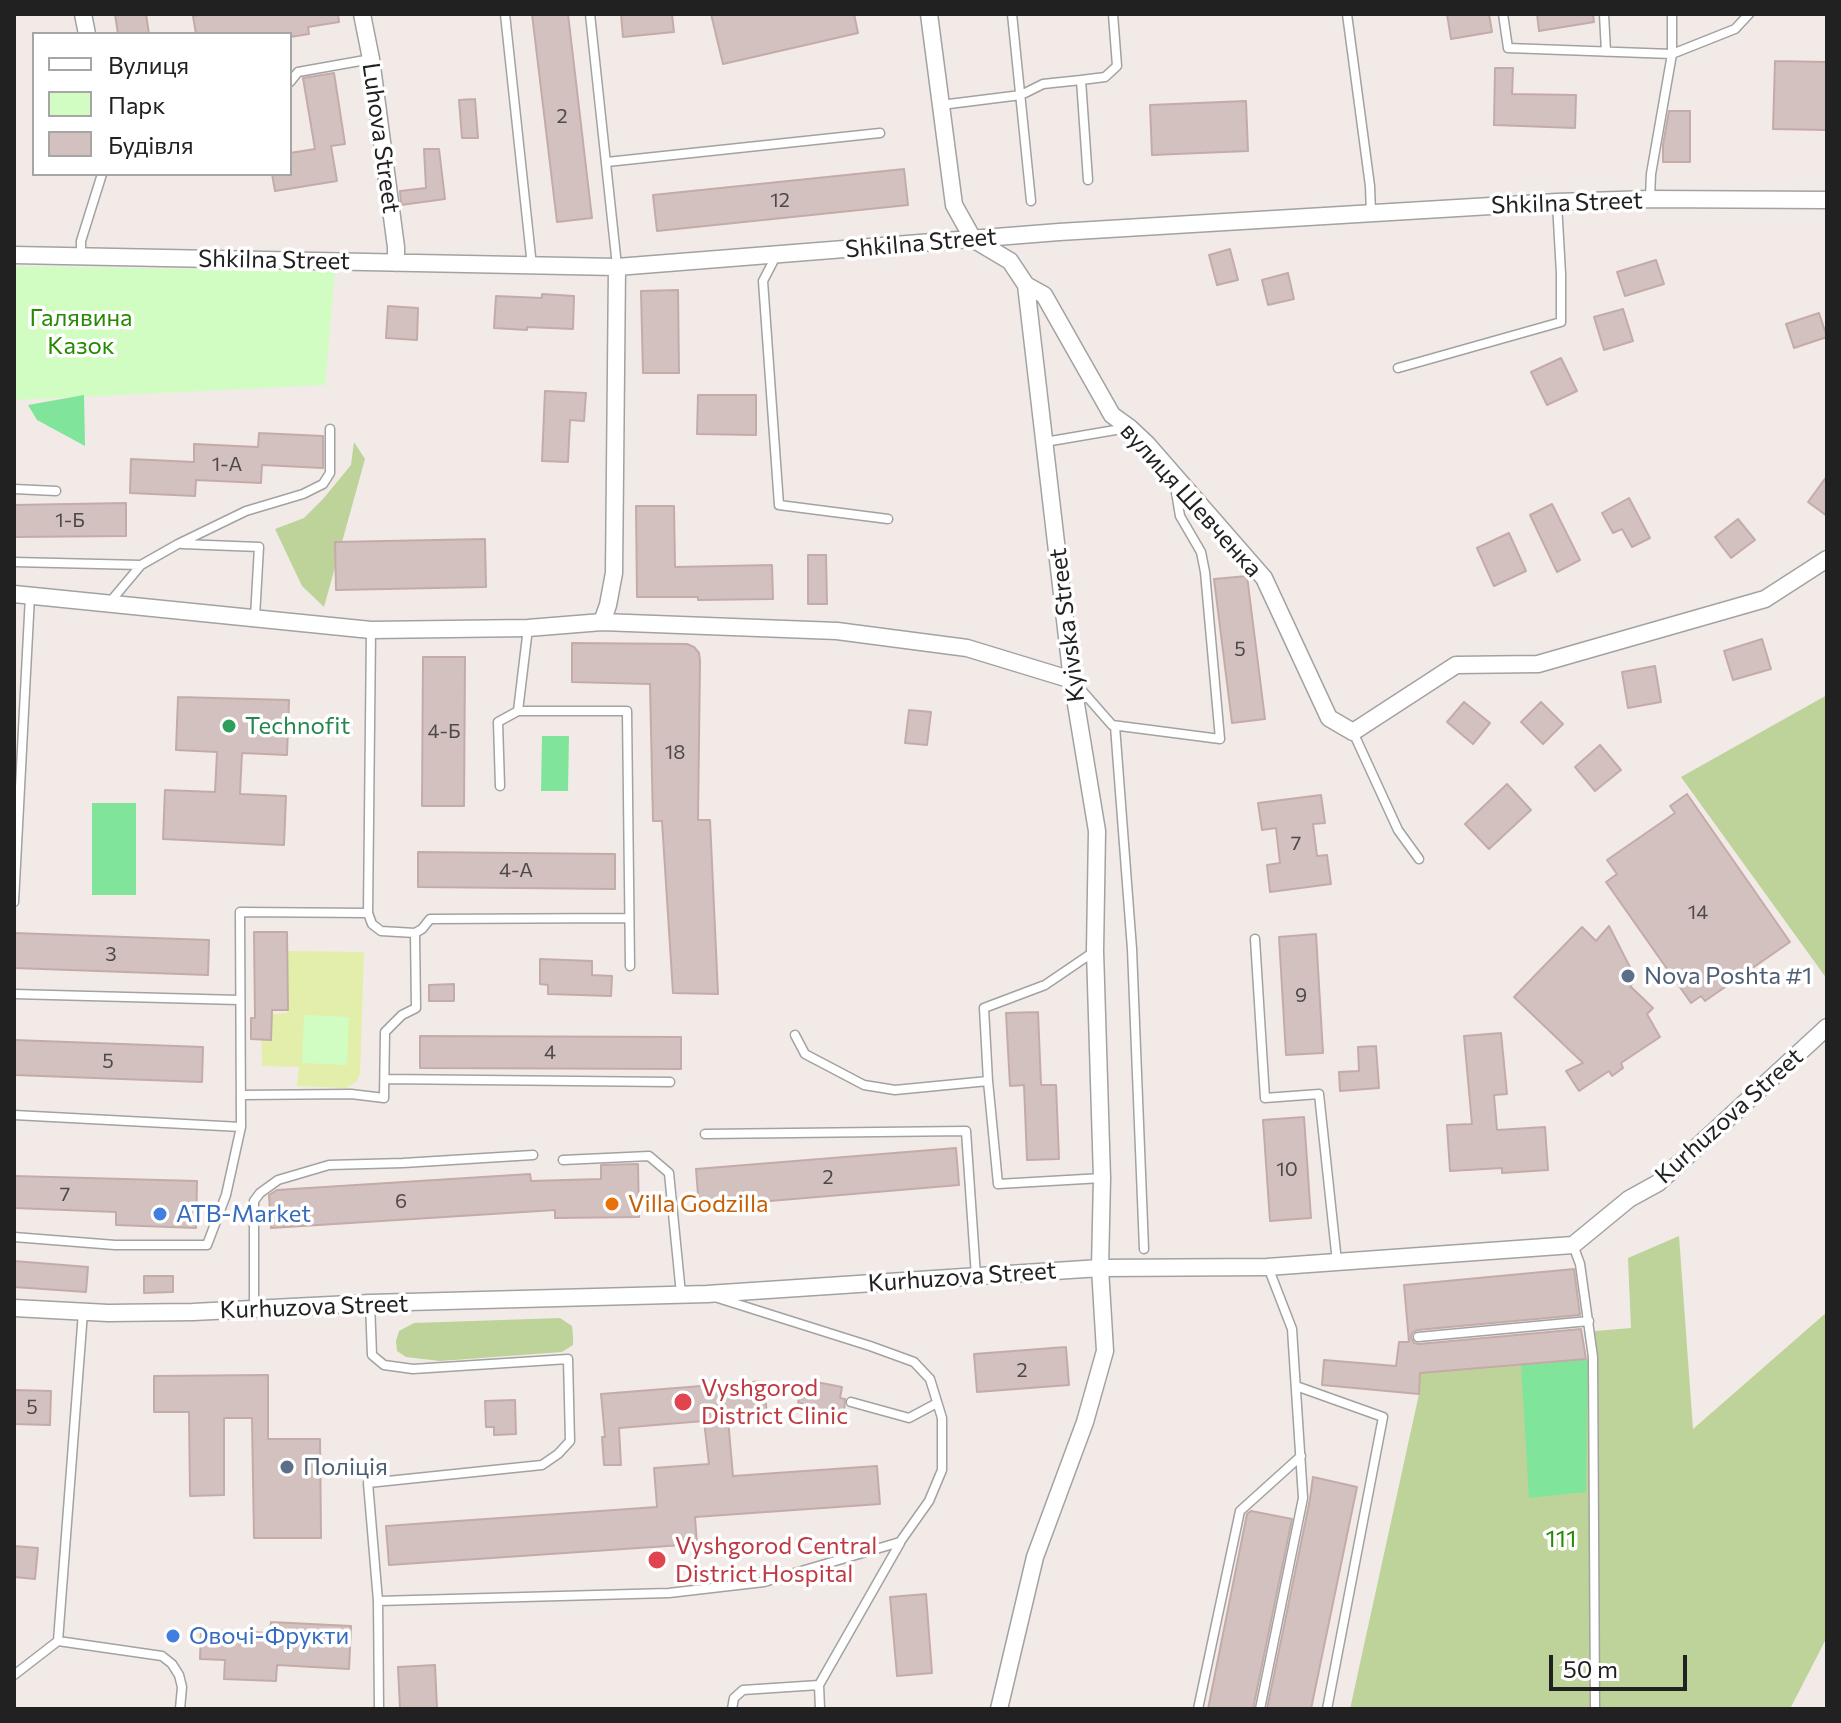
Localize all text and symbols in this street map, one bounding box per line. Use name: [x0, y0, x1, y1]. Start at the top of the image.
legend: [32, 32, 292, 176]
text: Вулиця: [108, 50, 189, 79]
street label: Luhova Street: [356, 61, 406, 215]
text: Парк: [108, 90, 165, 119]
house number: 2: [556, 104, 568, 128]
text: Будівля: [108, 130, 194, 159]
street label: Shkilna Street: [1491, 186, 1643, 220]
house number: 12: [770, 188, 790, 212]
street label: Shkilna Street: [844, 222, 998, 264]
street label: Shkilna Street: [198, 244, 350, 276]
park label: Галявина Казок: [29, 304, 133, 360]
street label: вулиця Шевченка: [1114, 417, 1268, 583]
house number: 1-А: [212, 452, 242, 476]
house number: 1-Б: [55, 508, 85, 532]
street label: Kyivska Street: [1043, 546, 1091, 704]
house number: 5: [1234, 637, 1246, 661]
place label: Technofit: [245, 712, 350, 740]
marker: Technofit: [220, 717, 238, 735]
house number: 4-Б: [428, 719, 460, 743]
house number: 18: [665, 740, 685, 764]
house number: 7: [1291, 831, 1301, 855]
house number: 4-А: [499, 858, 533, 882]
house number: 14: [1688, 900, 1708, 924]
house number: 3: [105, 942, 117, 966]
place label: Nova Poshta #1: [1644, 962, 1812, 990]
marker: Nova Poshta #1: [1619, 967, 1637, 985]
house number: 9: [1295, 983, 1307, 1007]
house number: 4: [544, 1040, 556, 1064]
street label: Kurhuzova Street: [1649, 1042, 1809, 1190]
house number: 5: [102, 1049, 114, 1073]
house number: 10: [1276, 1157, 1298, 1181]
house number: 2: [822, 1165, 834, 1189]
house number: 7: [60, 1182, 70, 1206]
house number: 6: [395, 1189, 407, 1213]
place label: Villa Godzilla: [628, 1190, 769, 1218]
marker: Villa Godzilla: [603, 1195, 621, 1213]
place label: ATB-Market: [176, 1200, 311, 1228]
marker: ATB-Market: [151, 1205, 169, 1223]
street label: Kurhuzova Street: [867, 1256, 1057, 1298]
street label: Kurhuzova Street: [219, 1289, 409, 1325]
house number: 2: [1016, 1358, 1028, 1382]
place label: Vyshgorod District Clinic: [701, 1374, 848, 1430]
marker: Vyshgorod District Clinic: [672, 1391, 694, 1413]
house number: 5: [26, 1395, 38, 1419]
place label: Поліція: [303, 1453, 388, 1481]
marker: Поліція: [278, 1458, 296, 1476]
park label: 111: [1546, 1525, 1576, 1553]
place label: Vyshgorod Central District Hospital: [675, 1532, 877, 1588]
marker: Vyshgorod Central District Hospital: [646, 1549, 668, 1571]
place label: Овочі-Фрукти: [189, 1622, 349, 1650]
marker: Овочі-Фрукти: [164, 1627, 182, 1645]
scale bar: [1553, 1639, 1691, 1689]
text: 50 m: [1563, 1654, 1618, 1683]

